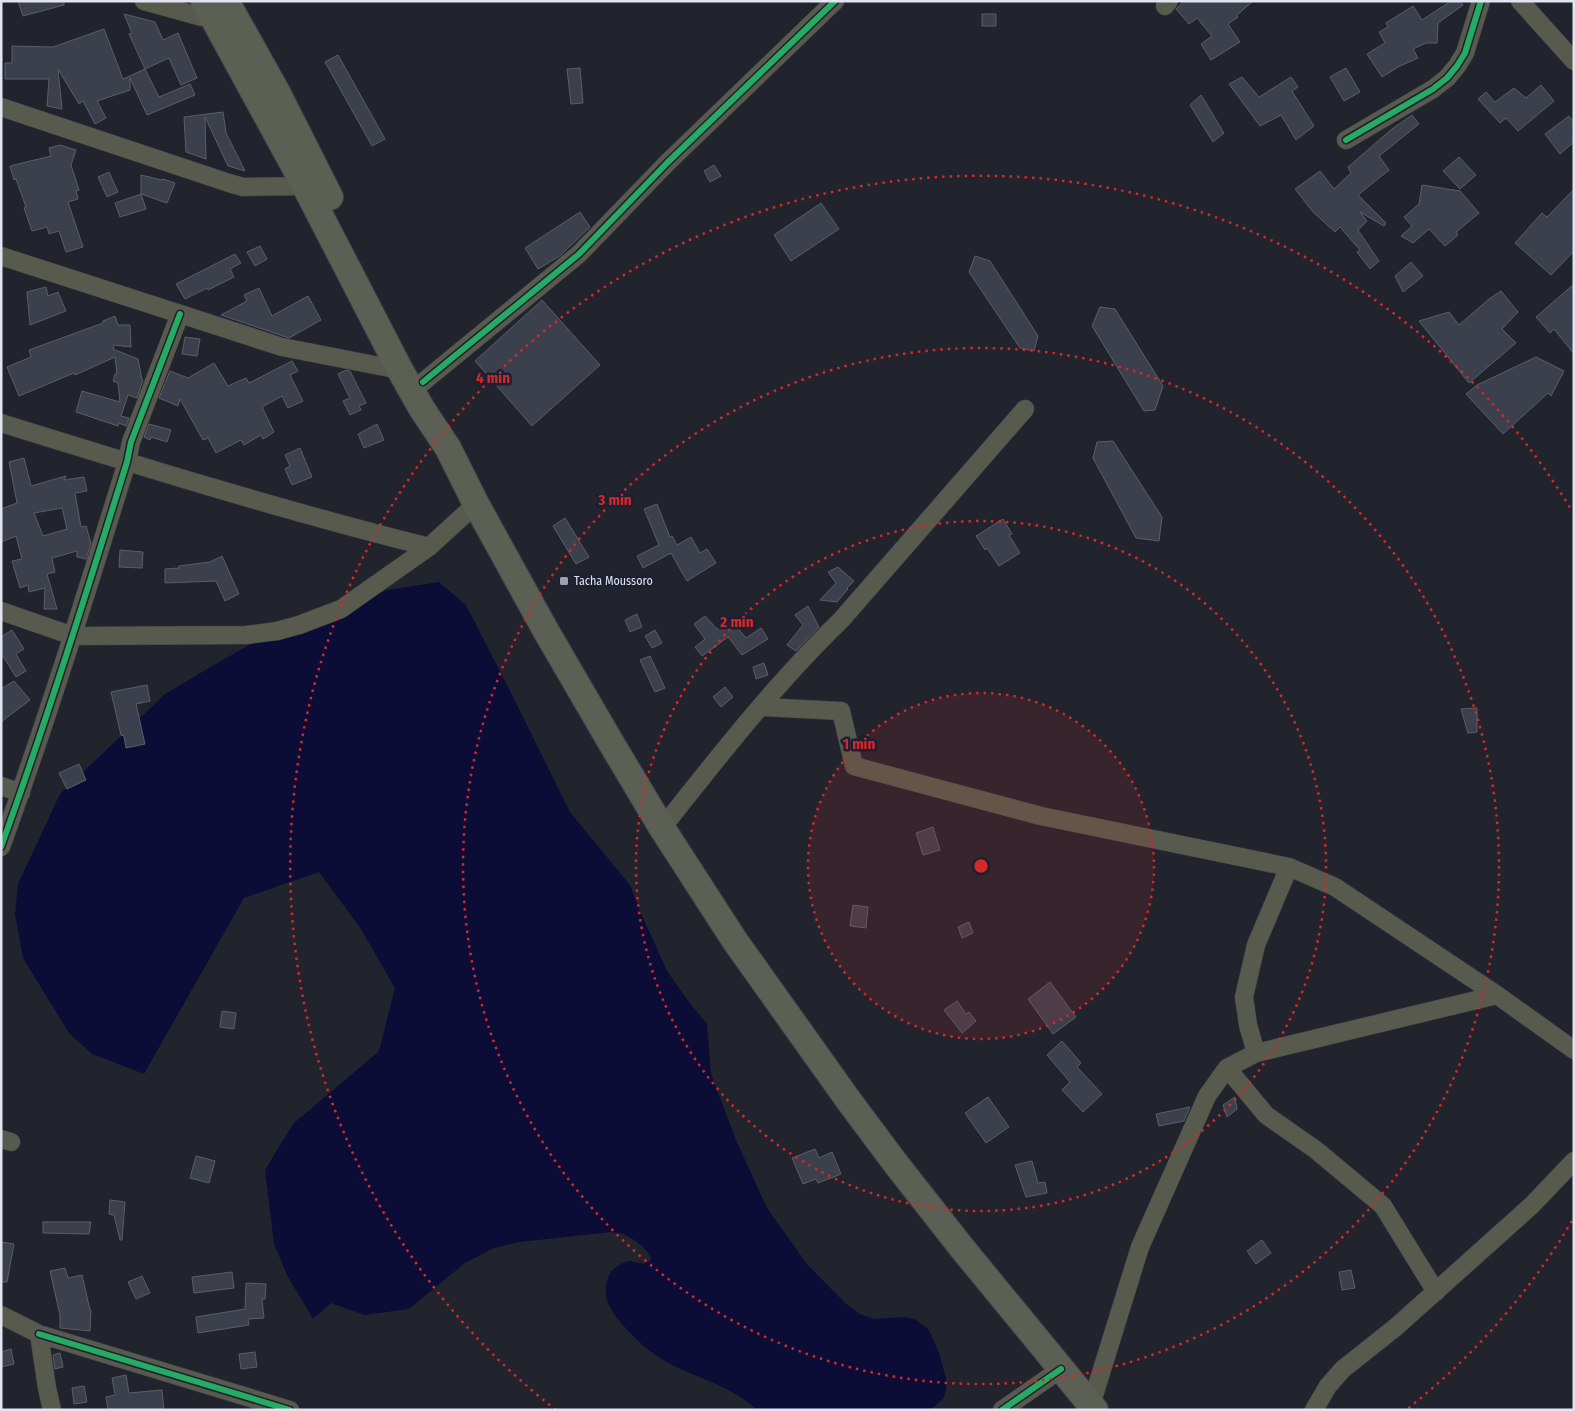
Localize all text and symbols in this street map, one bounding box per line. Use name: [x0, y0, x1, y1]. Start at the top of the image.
text: 4 min: [476, 369, 510, 387]
text: 3 min: [597, 491, 632, 509]
place label: Tacha Moussoro: [574, 574, 653, 588]
marker: Tacha Moussoro: [558, 575, 570, 587]
text: 2 min: [719, 613, 754, 631]
text: 1 min: [843, 735, 875, 753]
centre of rings: [972, 857, 990, 875]

